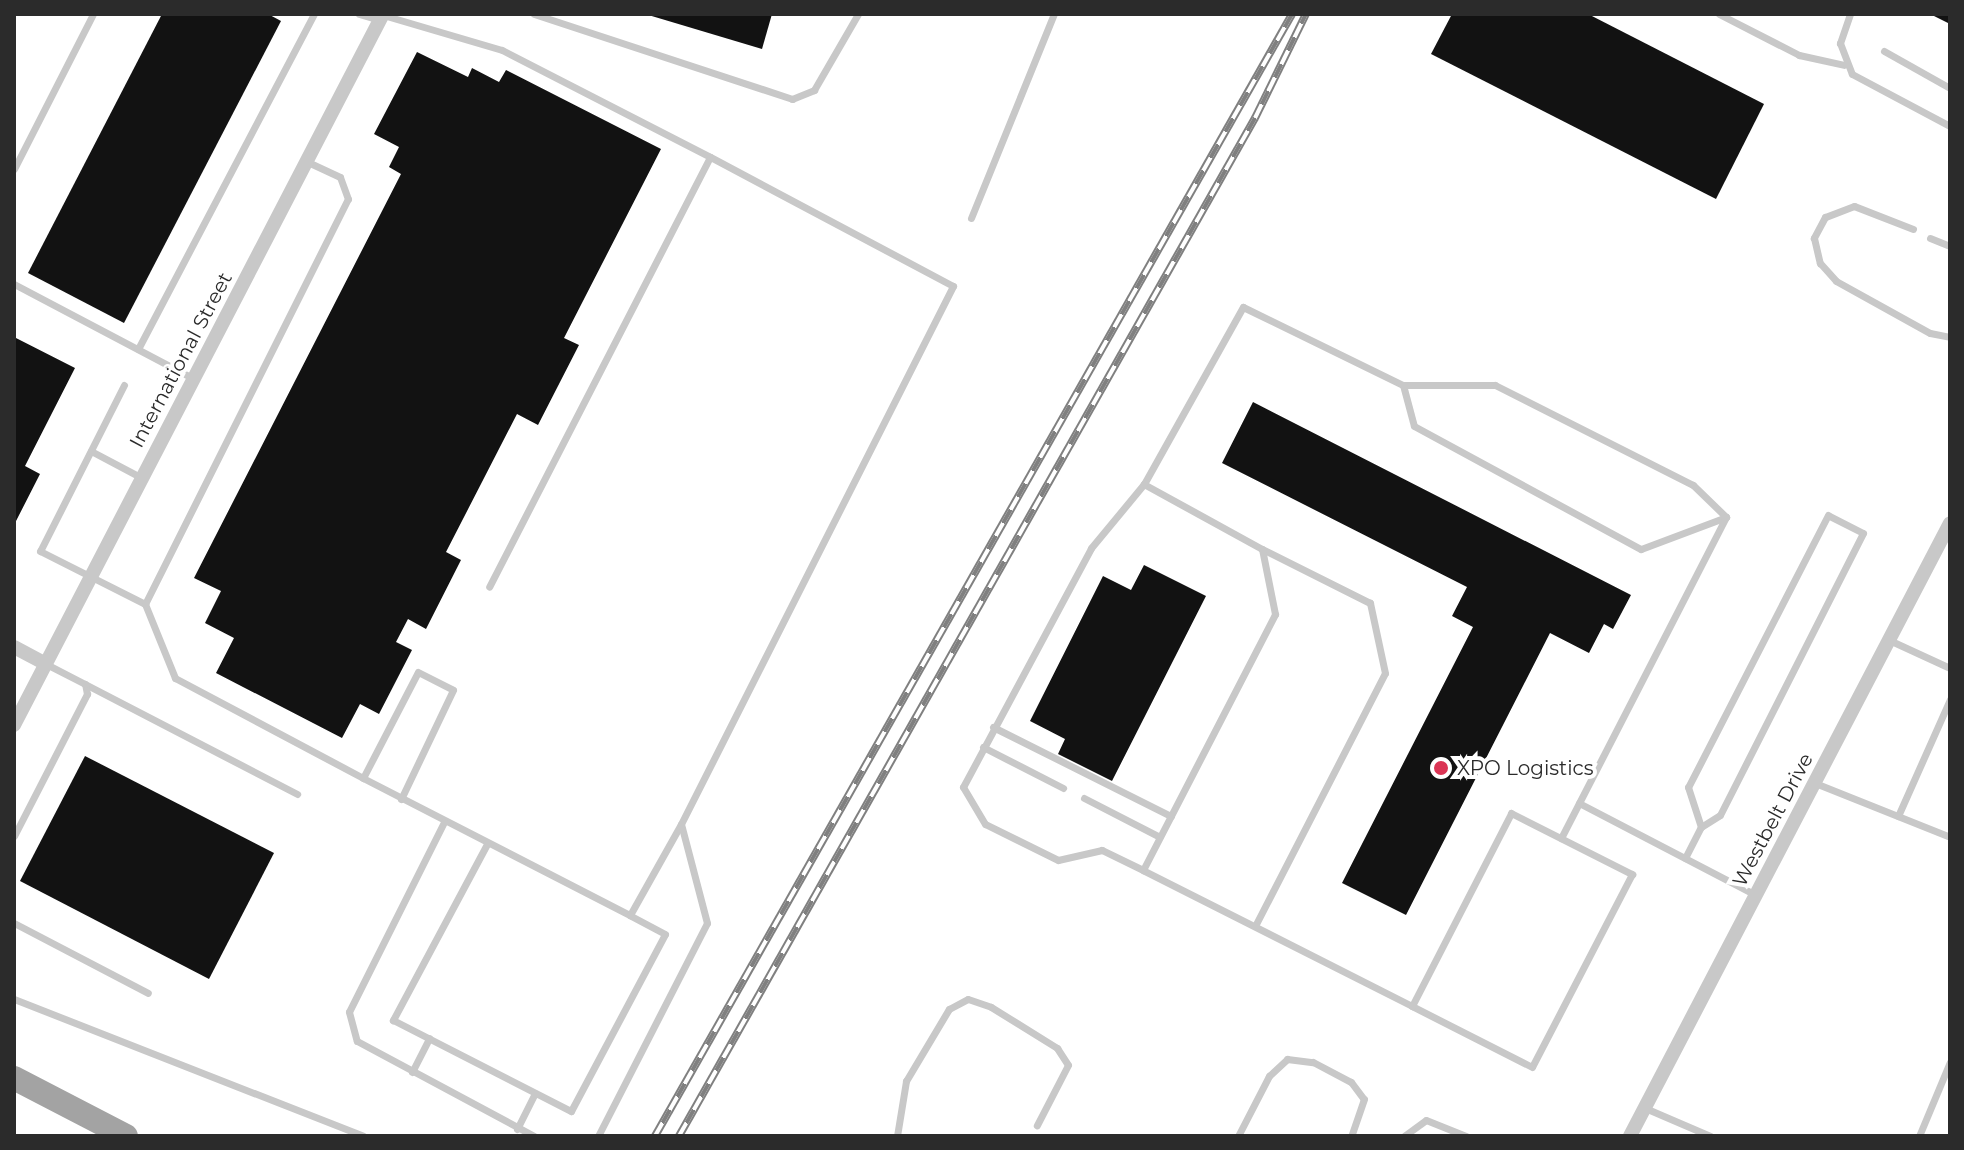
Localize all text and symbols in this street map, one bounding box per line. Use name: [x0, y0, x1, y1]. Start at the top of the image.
street label: International Street: [125, 268, 237, 452]
street label: Westbelt Drive: [1728, 749, 1818, 891]
place label: XPO Logistics: [1457, 756, 1594, 780]
marker: XPO Logistics: [1432, 759, 1450, 777]

